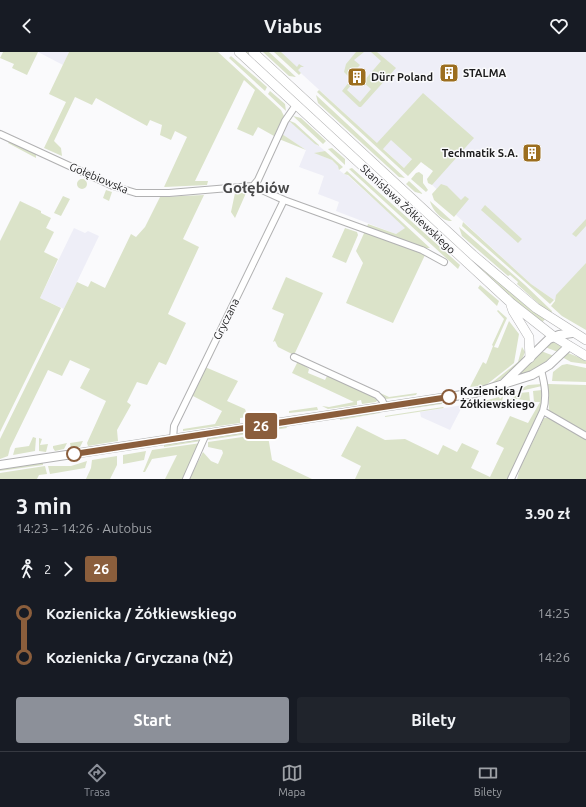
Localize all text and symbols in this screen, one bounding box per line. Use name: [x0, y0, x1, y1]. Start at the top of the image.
icon: back: [16, 15, 38, 37]
icon: heart: [548, 15, 570, 37]
text: Viabus: [264, 16, 322, 36]
building icon: STALMA: [438, 62, 460, 84]
building icon: Dürr Poland: [346, 66, 368, 88]
place label: STALMA: [463, 67, 506, 79]
place label: Dürr Poland: [371, 71, 433, 83]
building icon: Techmatik S.A.: [521, 142, 543, 164]
place label: Techmatik S.A.: [442, 147, 518, 159]
street label: Gołębiowska: [68, 160, 130, 196]
street label: Stanisława Żółkiewskiego: [358, 162, 458, 256]
district label: Gołębiów: [223, 179, 290, 197]
street label: Gryczana: [211, 296, 241, 342]
place label: Kozienicka / Żółkiewskiego: [460, 385, 535, 410]
marker: Kozienicka / Żółkiewskiego: [441, 389, 457, 405]
line badge: 26: [243, 413, 279, 439]
text: 26: [253, 418, 269, 434]
unlabelled marker: [66, 446, 82, 462]
text: 3 min: [16, 493, 72, 518]
text: 3.90 zł: [525, 505, 570, 522]
text: 14:23 – 14:26 · Autobus: [16, 521, 152, 535]
icon: walk: [16, 558, 38, 580]
icon: forward: [57, 558, 79, 580]
text: 26: [93, 561, 109, 577]
text: 2: [44, 562, 51, 576]
text: Kozienicka / Żółkiewskiego: [46, 605, 237, 622]
text: 14:25: [537, 606, 570, 620]
text: Kozienicka / Gryczana (NŻ): [46, 649, 233, 666]
text: 14:26: [537, 650, 570, 664]
button: Start: [16, 697, 289, 743]
button: Bilety: [297, 697, 570, 743]
tab: Trasa: [84, 762, 110, 798]
tab: Mapa: [278, 762, 306, 798]
tab: Bilety: [474, 762, 502, 798]

